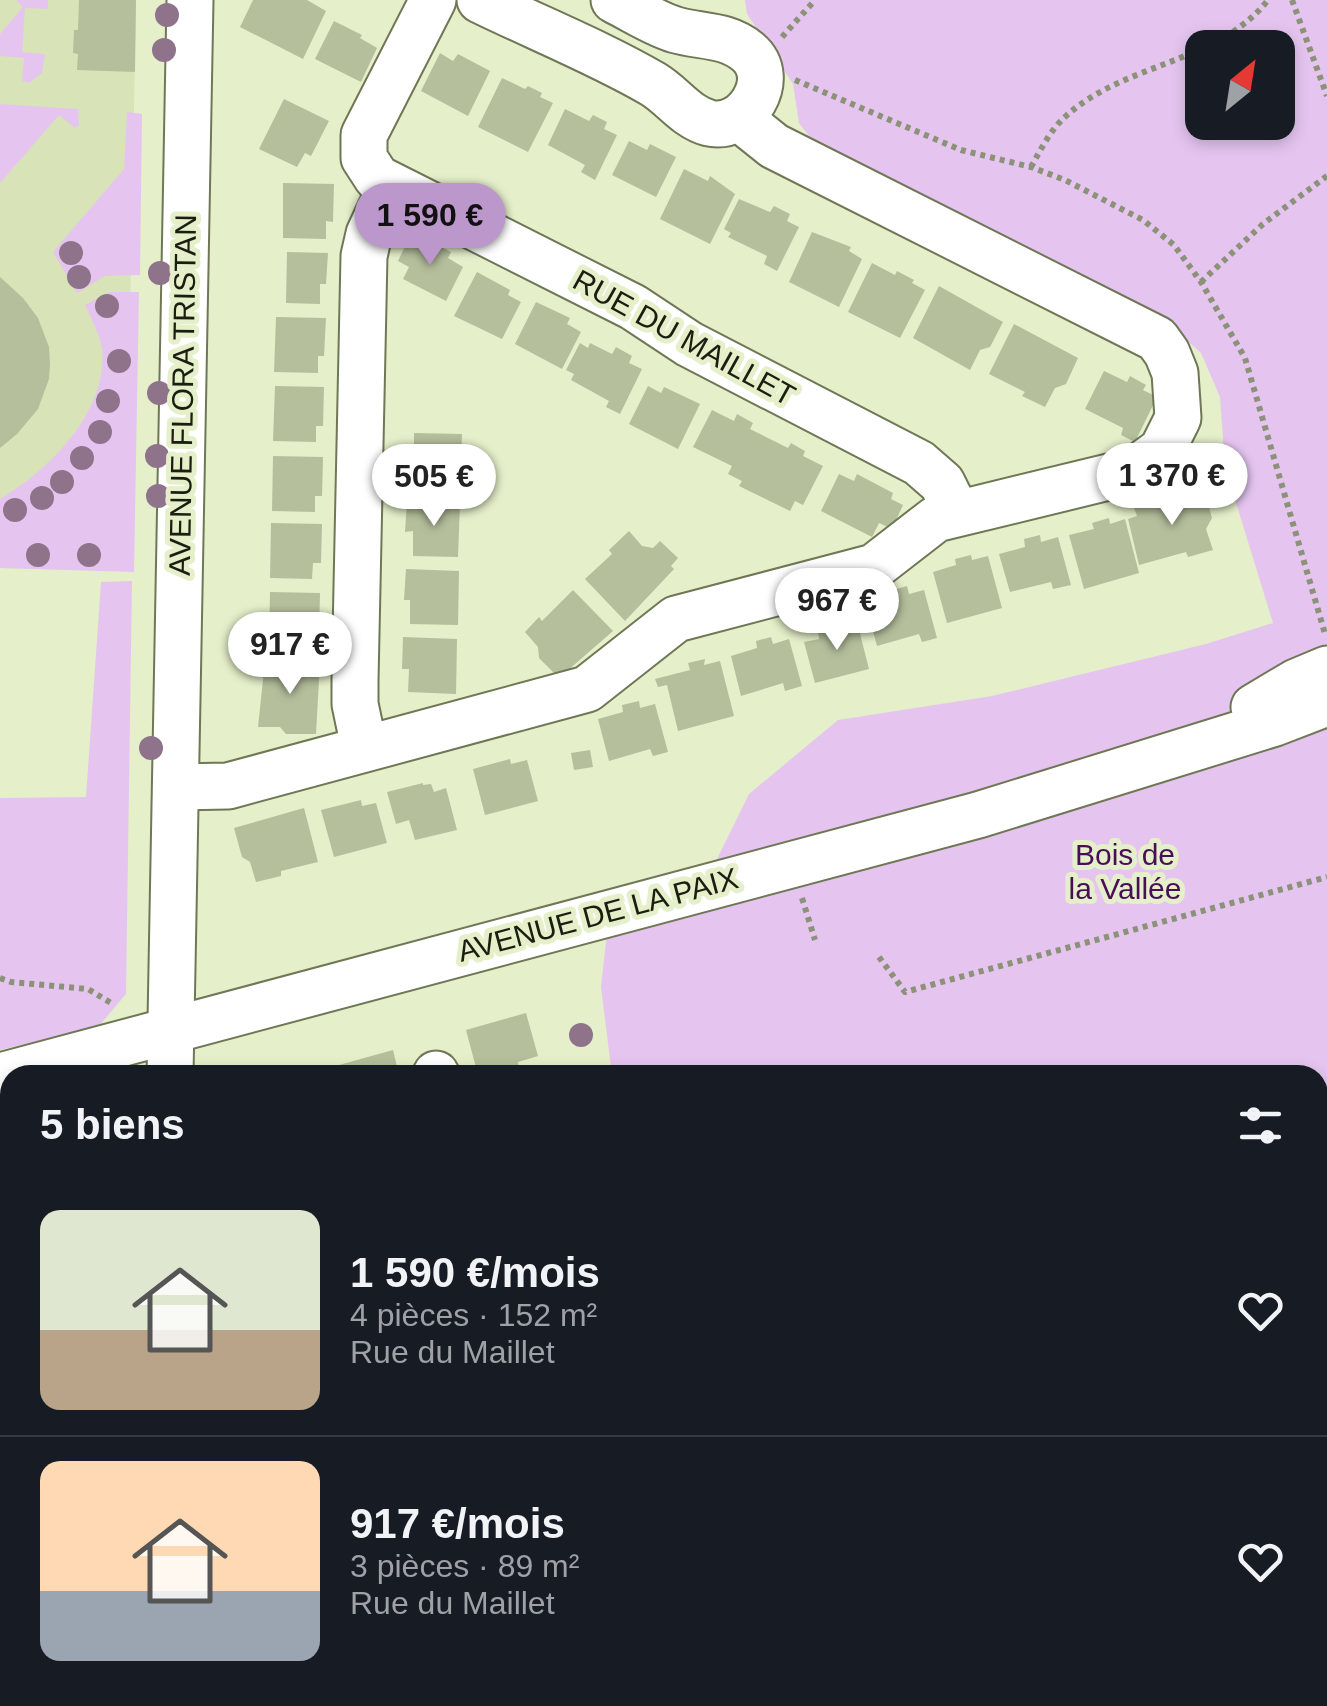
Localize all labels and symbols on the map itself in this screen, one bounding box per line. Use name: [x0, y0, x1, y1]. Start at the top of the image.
north arrow: [1185, 30, 1295, 140]
pin: 1 590 €: [338, 183, 522, 268]
street label: AVENUE FLORA TRISTAN: [163, 214, 202, 576]
street label: RUE DU MAILLET: [568, 263, 801, 412]
pin: 1 370 €: [1080, 443, 1264, 528]
pin: 505 €: [364, 444, 504, 529]
pin: 967 €: [767, 568, 907, 653]
pin: 917 €: [220, 612, 360, 697]
park label: Bois de la Vallée: [1069, 838, 1181, 905]
street label: AVENUE DE LA PAIX: [454, 861, 742, 968]

